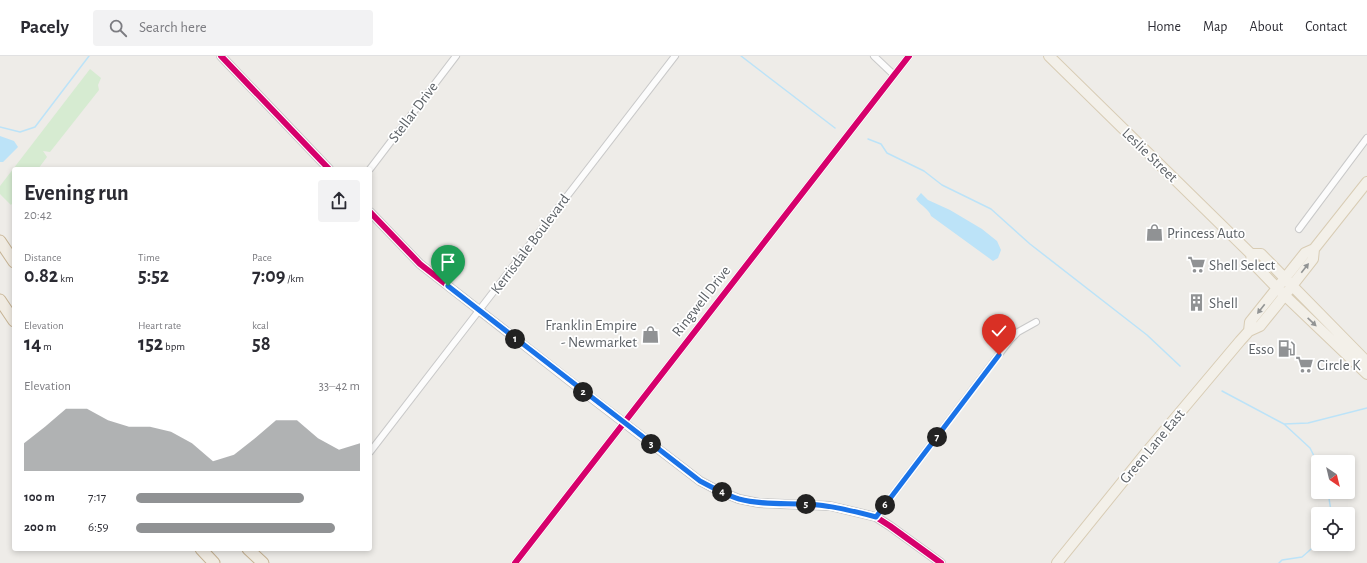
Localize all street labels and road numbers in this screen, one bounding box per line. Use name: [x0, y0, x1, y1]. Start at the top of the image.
street label: Stellar Drive: [386, 79, 441, 145]
street label: Leslie Street: [1119, 125, 1180, 185]
street label: Kerrisdale Boulevard: [488, 192, 573, 297]
street label: Ringwell Drive: [669, 263, 733, 339]
street label: Green Lane East: [1117, 406, 1188, 486]

